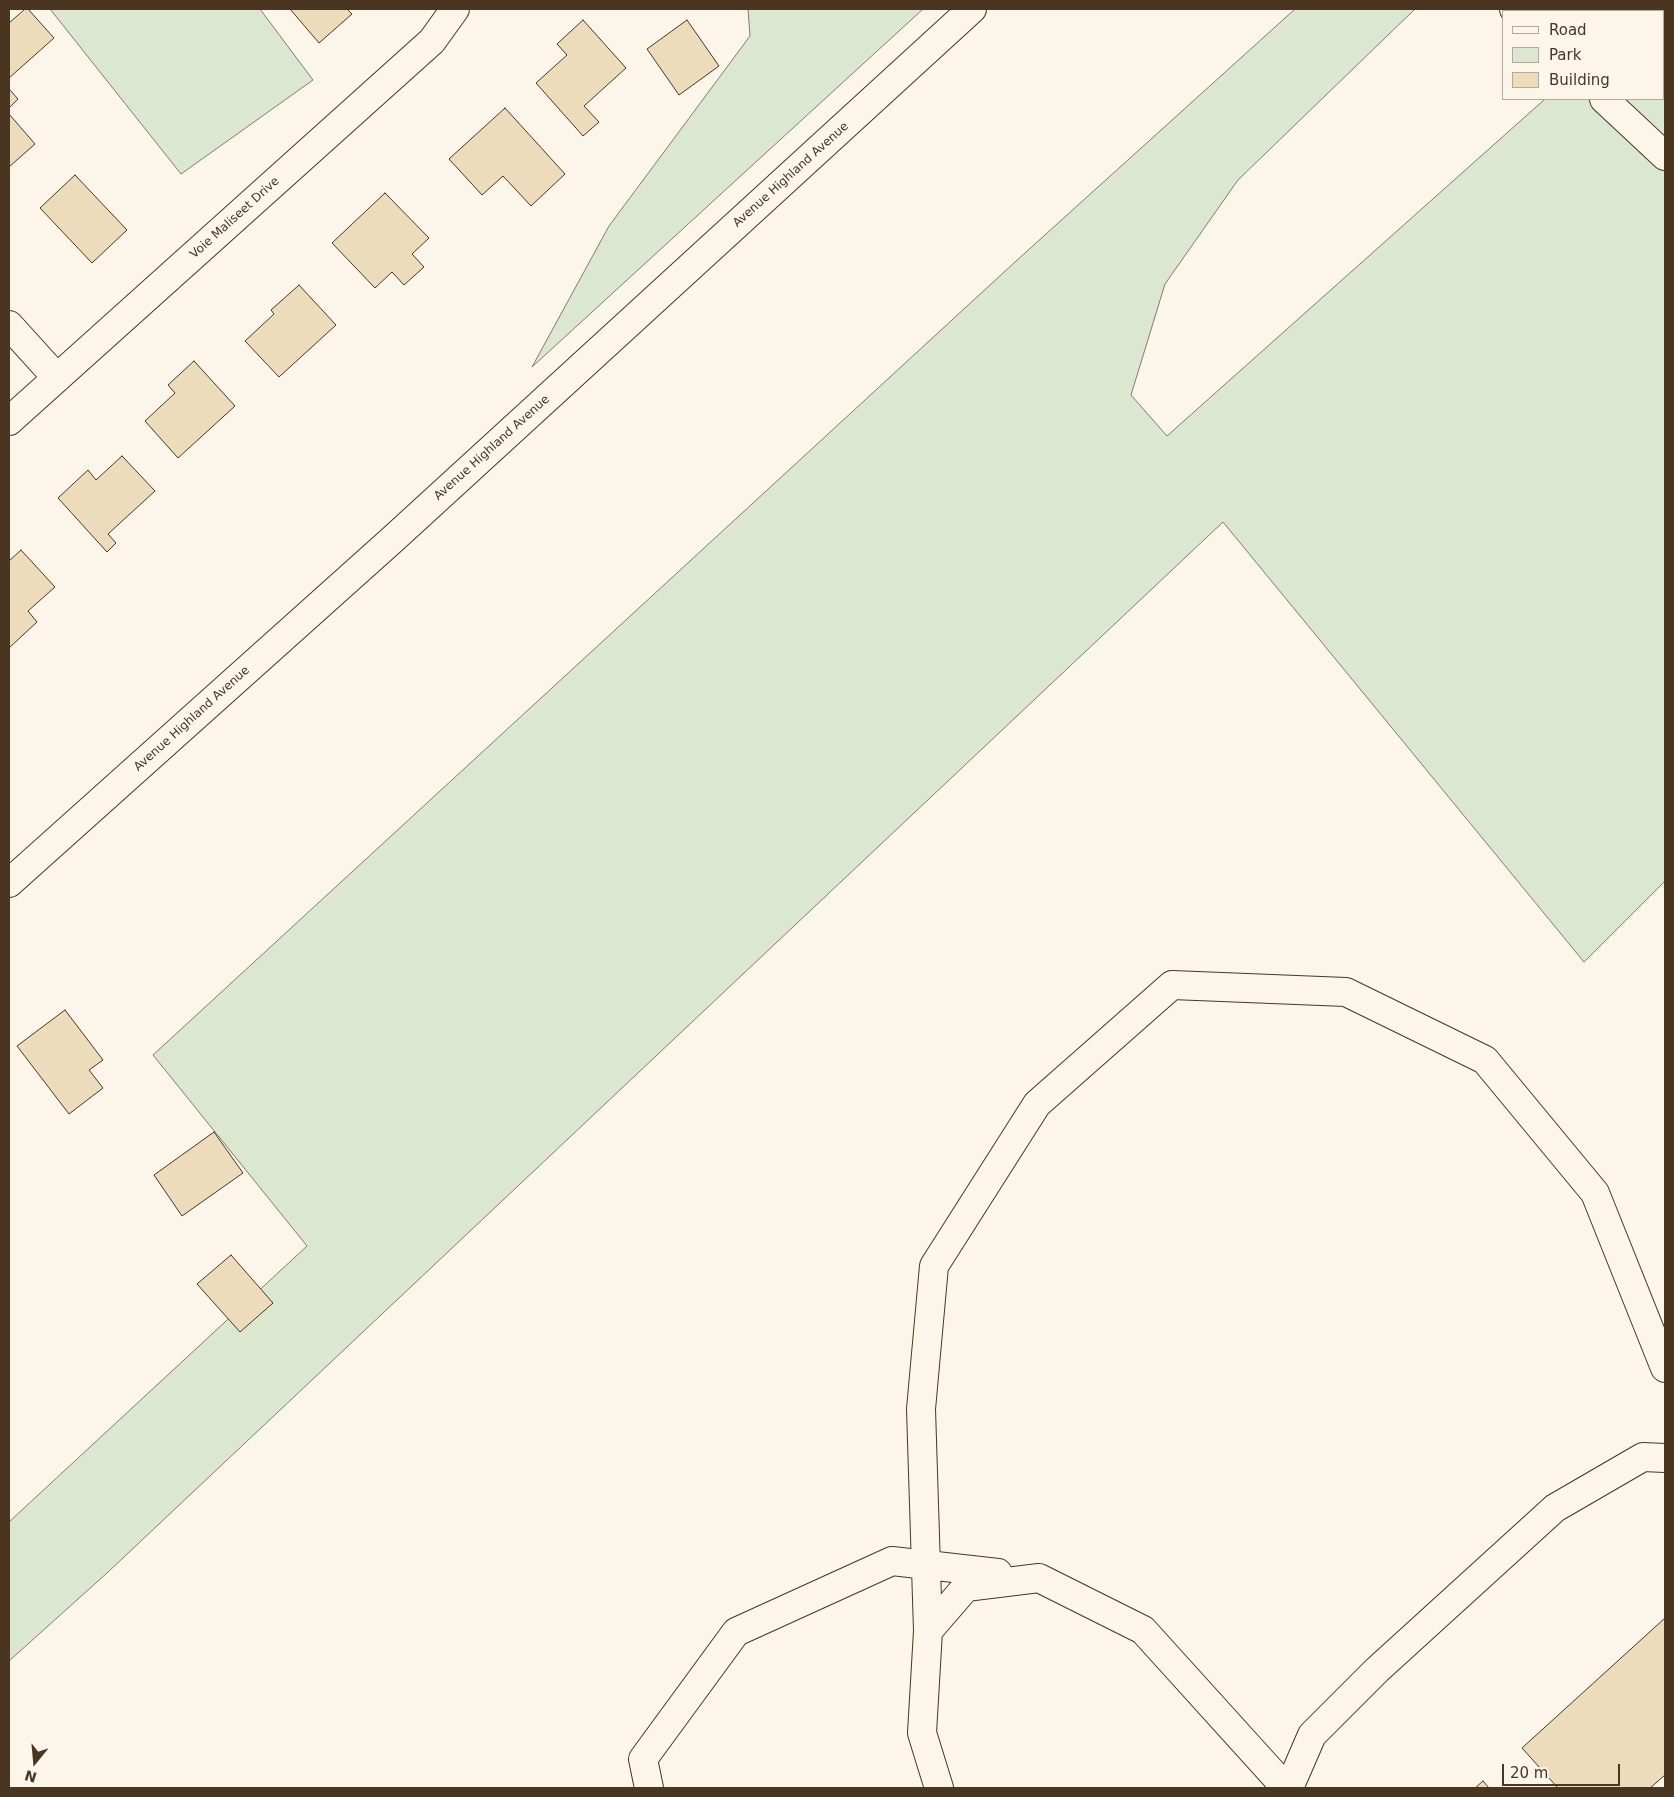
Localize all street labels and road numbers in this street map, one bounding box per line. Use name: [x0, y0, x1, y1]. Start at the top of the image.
street label: Avenue Highland Avenue: [730, 119, 852, 231]
street label: Voie Maliseet Drive: [187, 174, 283, 262]
street label: Avenue Highland Avenue: [431, 392, 553, 504]
street label: Avenue Highland Avenue: [131, 663, 253, 775]

